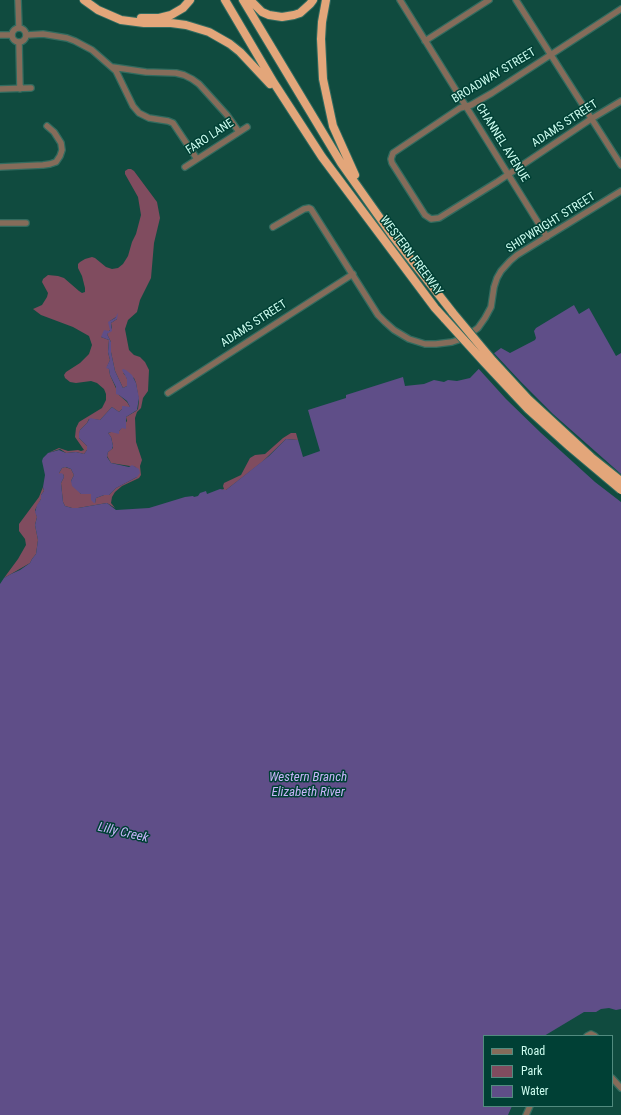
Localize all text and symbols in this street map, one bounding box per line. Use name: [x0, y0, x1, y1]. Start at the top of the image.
street label: BROADWAY STREET: [449, 45, 539, 107]
street label: ADAMS STREET: [529, 97, 601, 151]
street label: CHANNEL AVENUE: [472, 101, 532, 185]
street label: FARO LANE: [183, 116, 237, 158]
street label: SHIPWRIGHT STREET: [504, 190, 598, 256]
street label: WESTERN FREEWAY: [376, 213, 446, 299]
street label: ADAMS STREET: [218, 297, 290, 351]
water label: Western Branch Elizabeth River: [269, 770, 347, 801]
water label: Lilly Creek: [96, 820, 150, 846]
legend: [483, 1035, 613, 1107]
text: Road: [521, 1044, 545, 1058]
text: Park: [521, 1064, 542, 1078]
text: Water: [521, 1084, 549, 1098]

